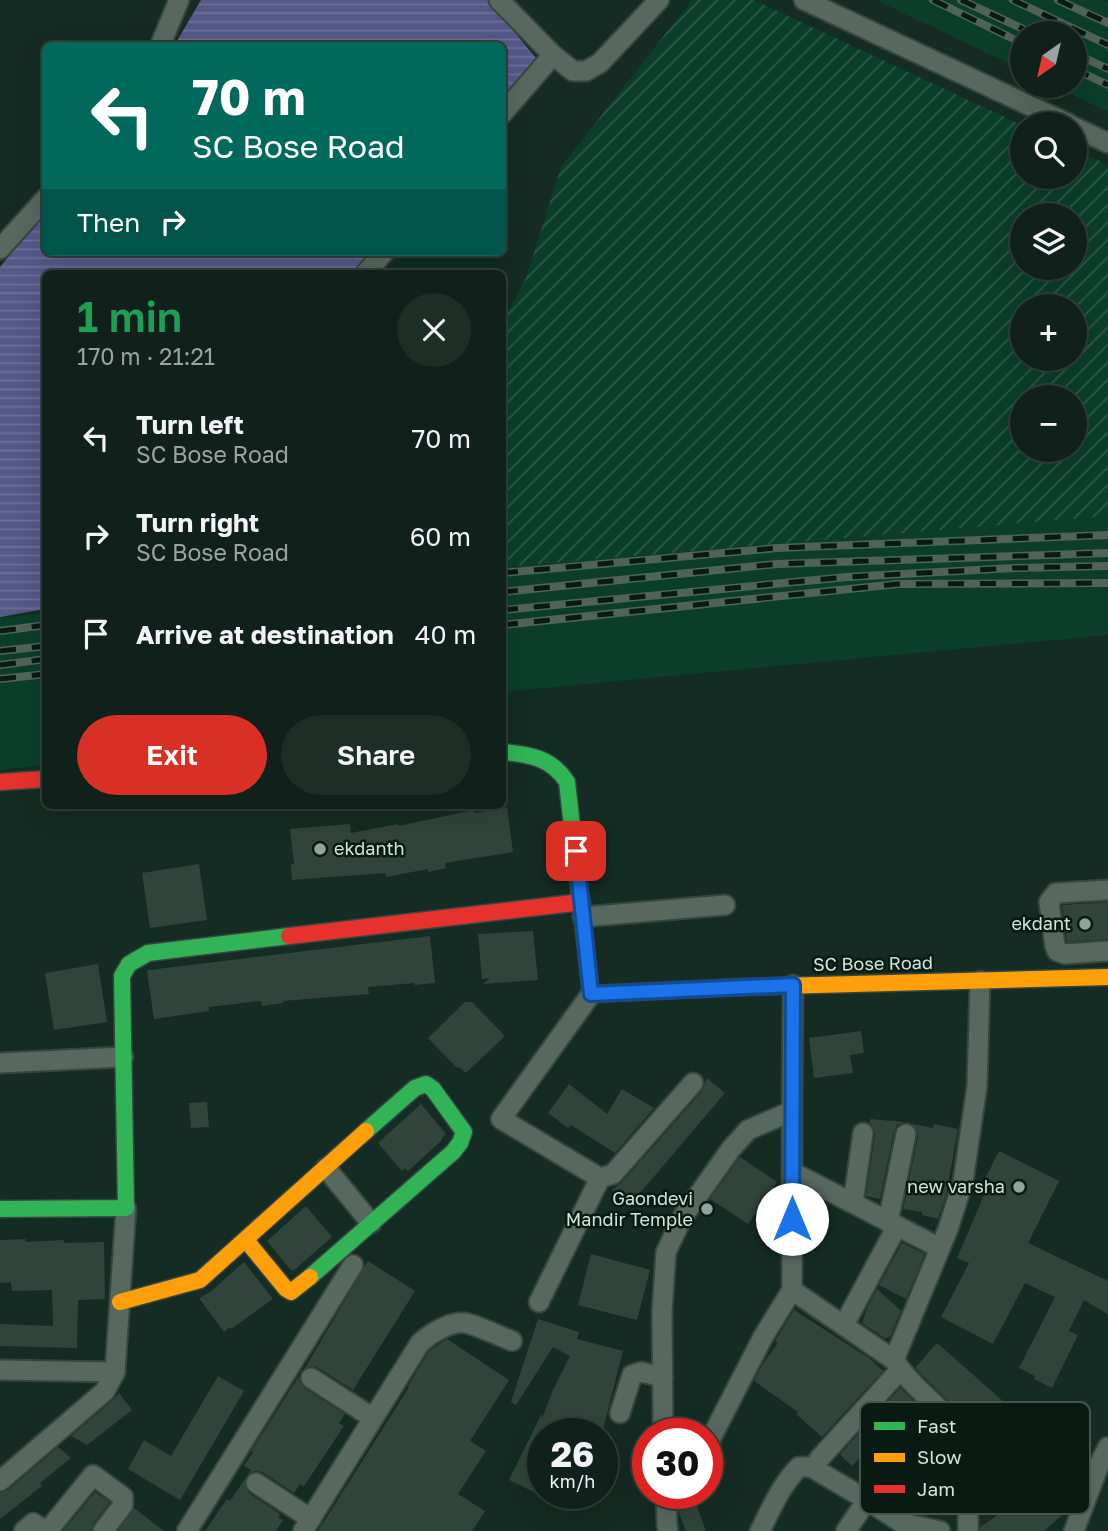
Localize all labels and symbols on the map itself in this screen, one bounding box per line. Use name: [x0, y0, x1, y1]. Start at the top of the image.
north arrow: [1010, 21, 1087, 98]
pin: [546, 821, 606, 881]
place label: ekdanth: [334, 837, 405, 859]
marker: ekdanth: [312, 841, 328, 857]
place label: ekdant: [1011, 912, 1071, 934]
marker: ekdant: [1077, 916, 1093, 932]
street label: SC Bose Road: [813, 951, 933, 975]
place label: new varsha: [907, 1175, 1005, 1197]
marker: new varsha: [1011, 1179, 1027, 1195]
position arrow: [755, 1182, 829, 1256]
place label: Gaondevi Mandir Temple: [566, 1187, 693, 1230]
marker: Gaondevi Mandir Temple: [699, 1201, 715, 1217]
legend: [860, 1402, 1090, 1514]
text: Fast: [917, 1414, 956, 1437]
speed limit sign: 30: [632, 1418, 723, 1509]
text: Slow: [917, 1445, 962, 1468]
text: Jam: [917, 1477, 955, 1500]

